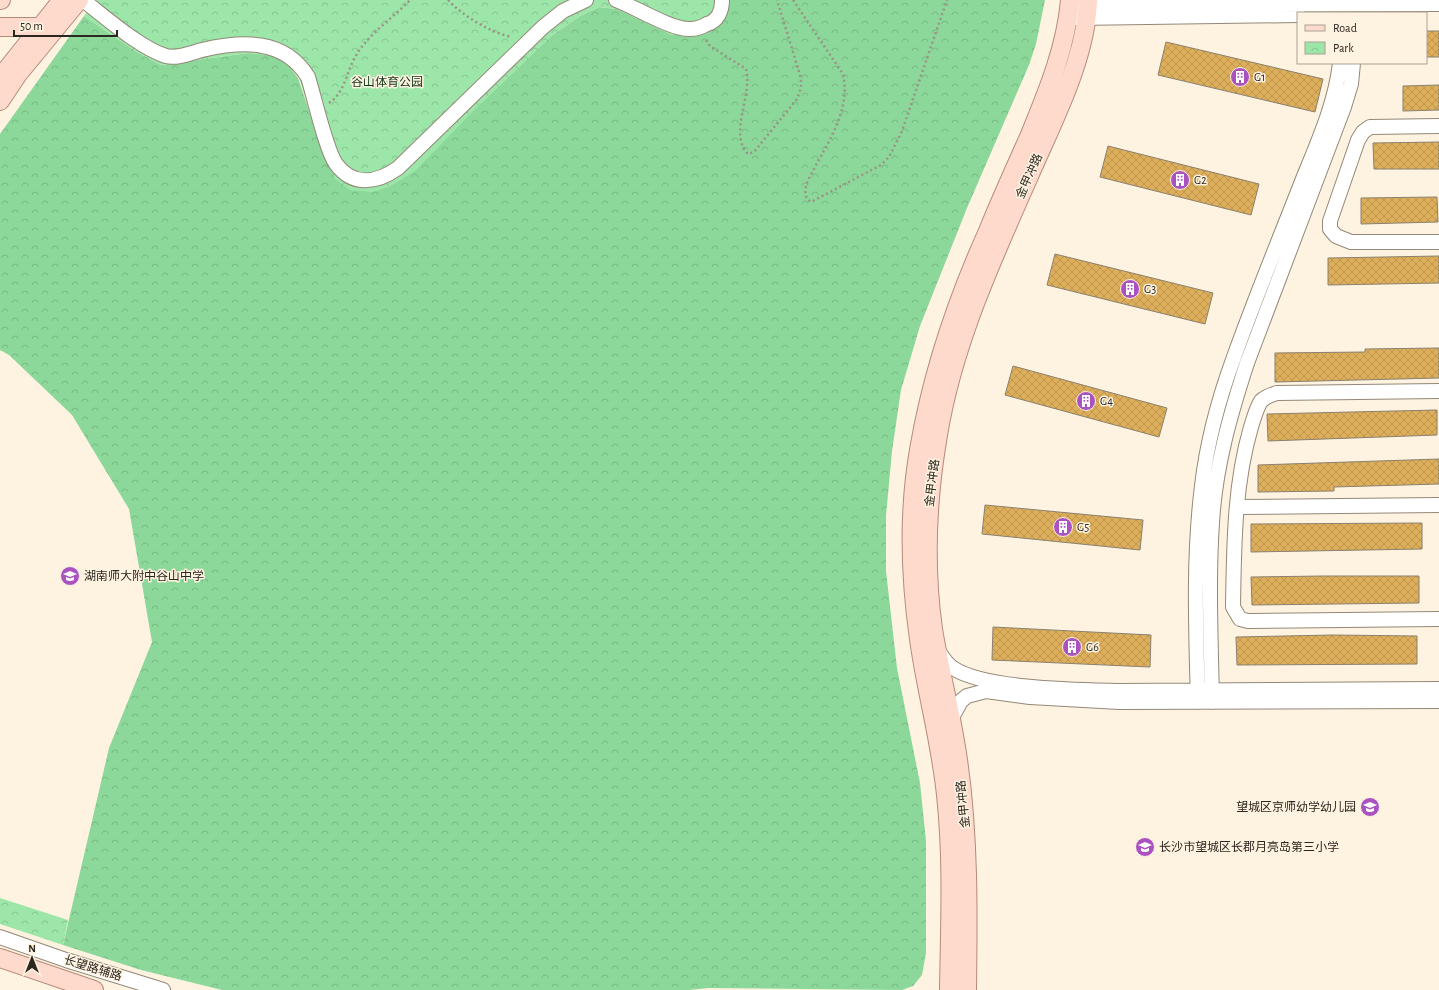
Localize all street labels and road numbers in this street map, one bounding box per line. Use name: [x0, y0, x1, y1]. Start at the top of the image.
street label: 金甲冲路: [1013, 151, 1044, 200]
street label: 金甲冲路: [922, 458, 941, 508]
street label: 金甲冲路: [954, 779, 971, 829]
street label: 长望路辅路: [63, 953, 124, 983]

